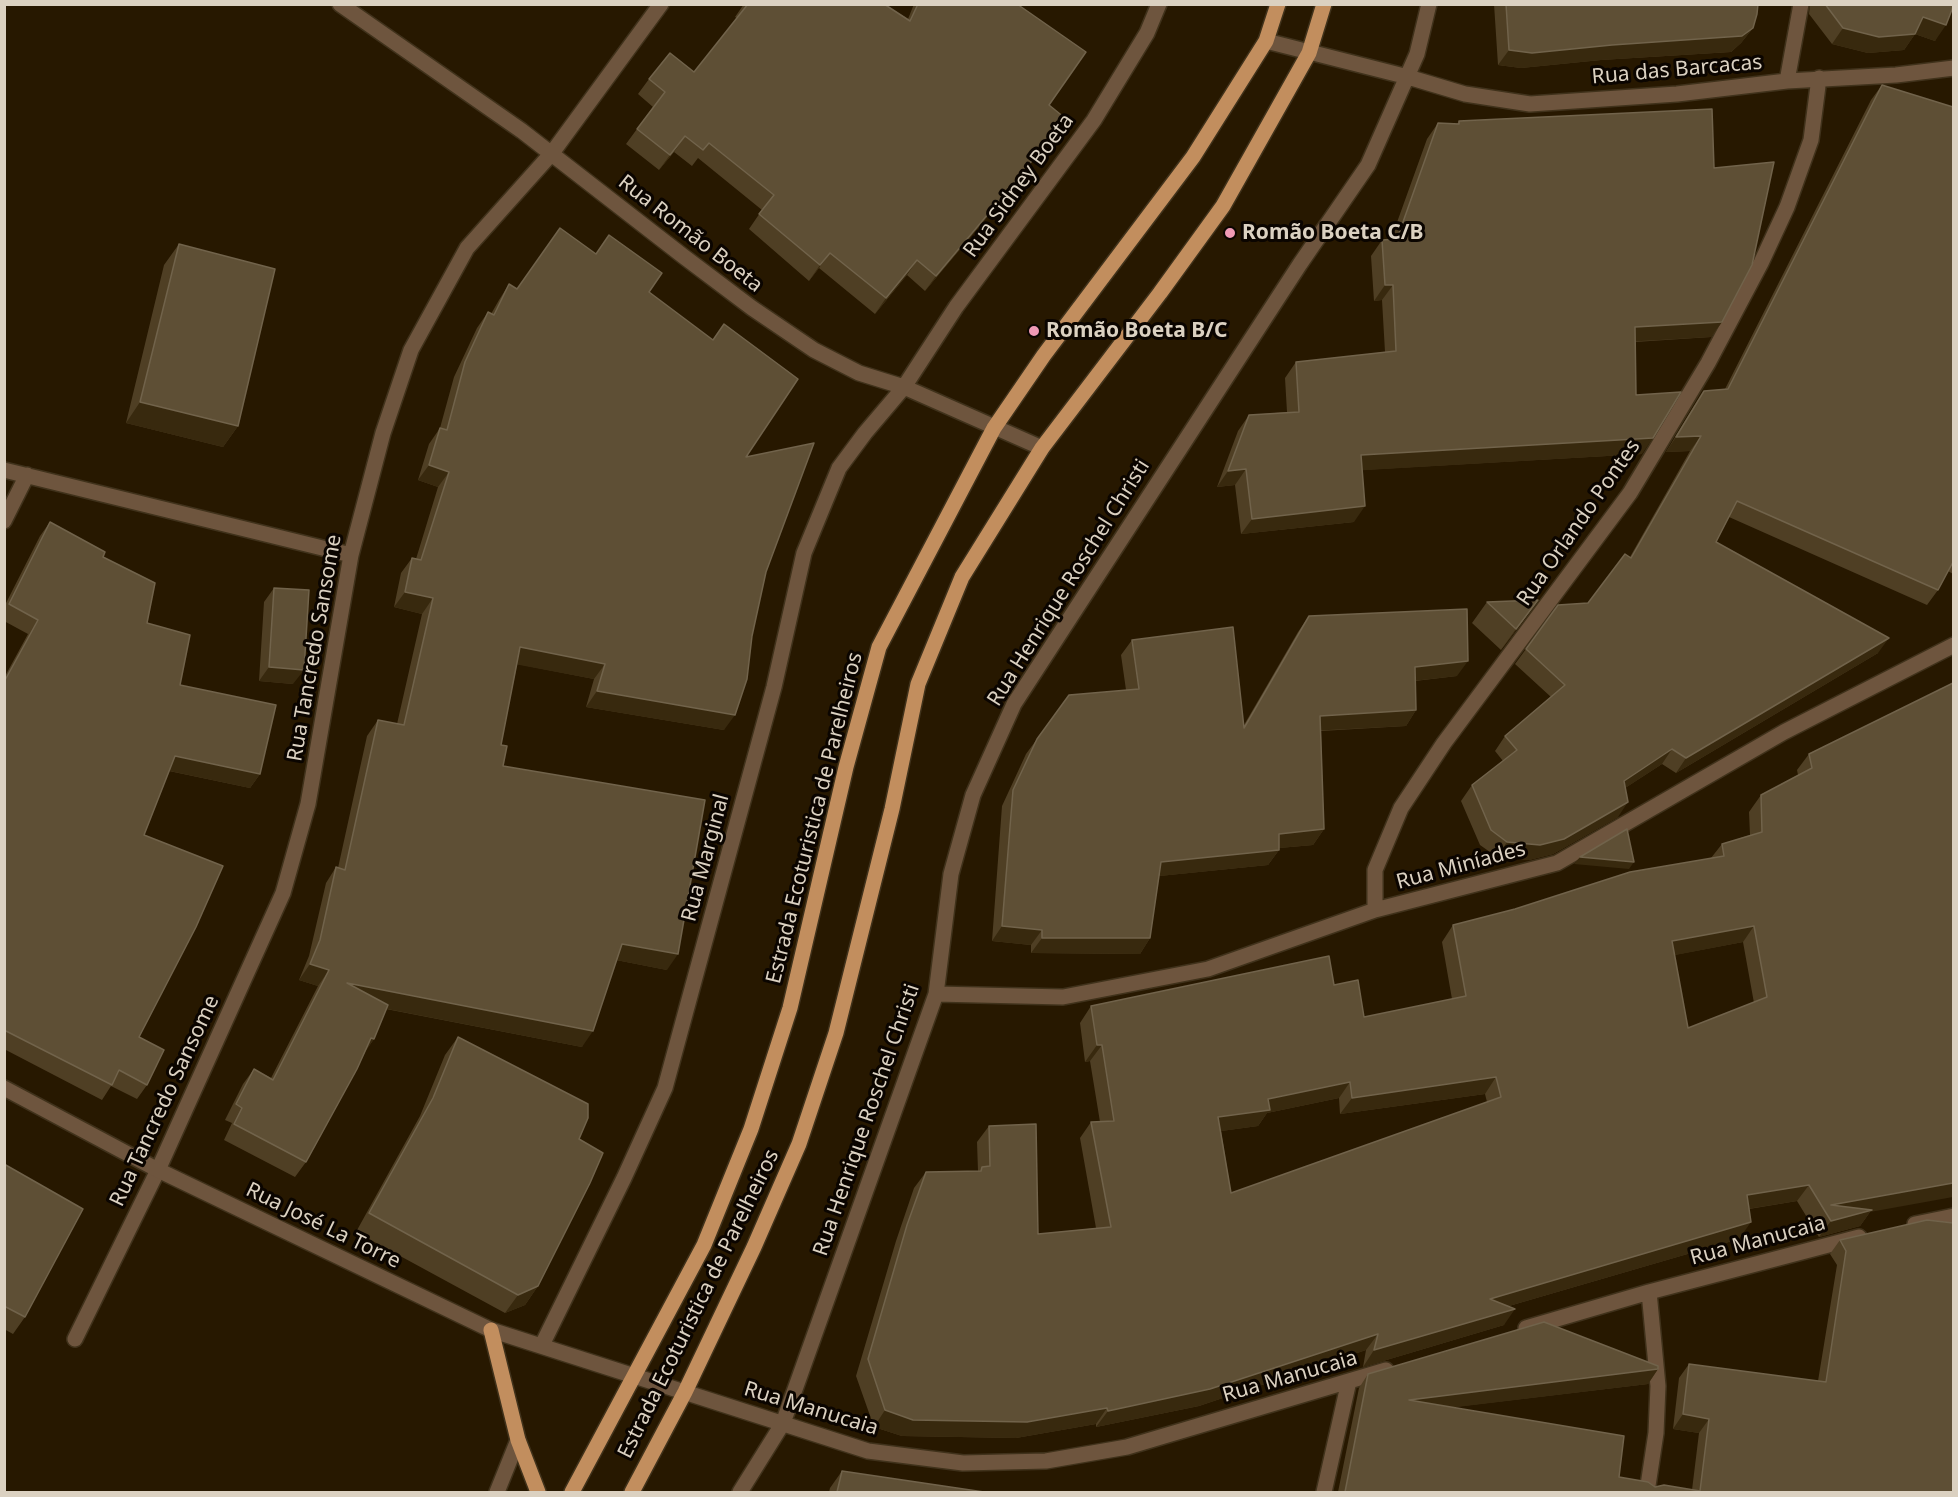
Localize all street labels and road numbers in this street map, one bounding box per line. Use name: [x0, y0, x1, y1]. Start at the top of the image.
street label: Rua das Barcacas: [1591, 50, 1763, 90]
street label: Rua Sidney Boeta: [958, 109, 1080, 263]
street label: Rua Romão Boeta: [613, 170, 767, 298]
street label: Rua Orlando Pontes: [1512, 435, 1646, 611]
street label: Rua Henrique Roschel Christi: [983, 455, 1155, 711]
street label: Rua Tancredo Sansome: [283, 533, 347, 763]
street label: Estrada Ecoturistica de Parelheiros: [762, 650, 868, 986]
street label: Rua Marginal: [677, 791, 735, 925]
street label: Rua Miníades: [1394, 837, 1528, 895]
street label: Rua Henrique Roschel Christi: [809, 981, 925, 1259]
street label: Rua Tancredo Sansome: [105, 992, 225, 1210]
street label: Estrada Ecoturistica de Parelheiros: [613, 1145, 785, 1463]
street label: Rua José La Torre: [242, 1178, 404, 1274]
street label: Rua Manucaia: [1688, 1211, 1828, 1271]
street label: Rua Manucaia: [1220, 1346, 1360, 1408]
street label: Rua Manucaia: [741, 1377, 881, 1441]

